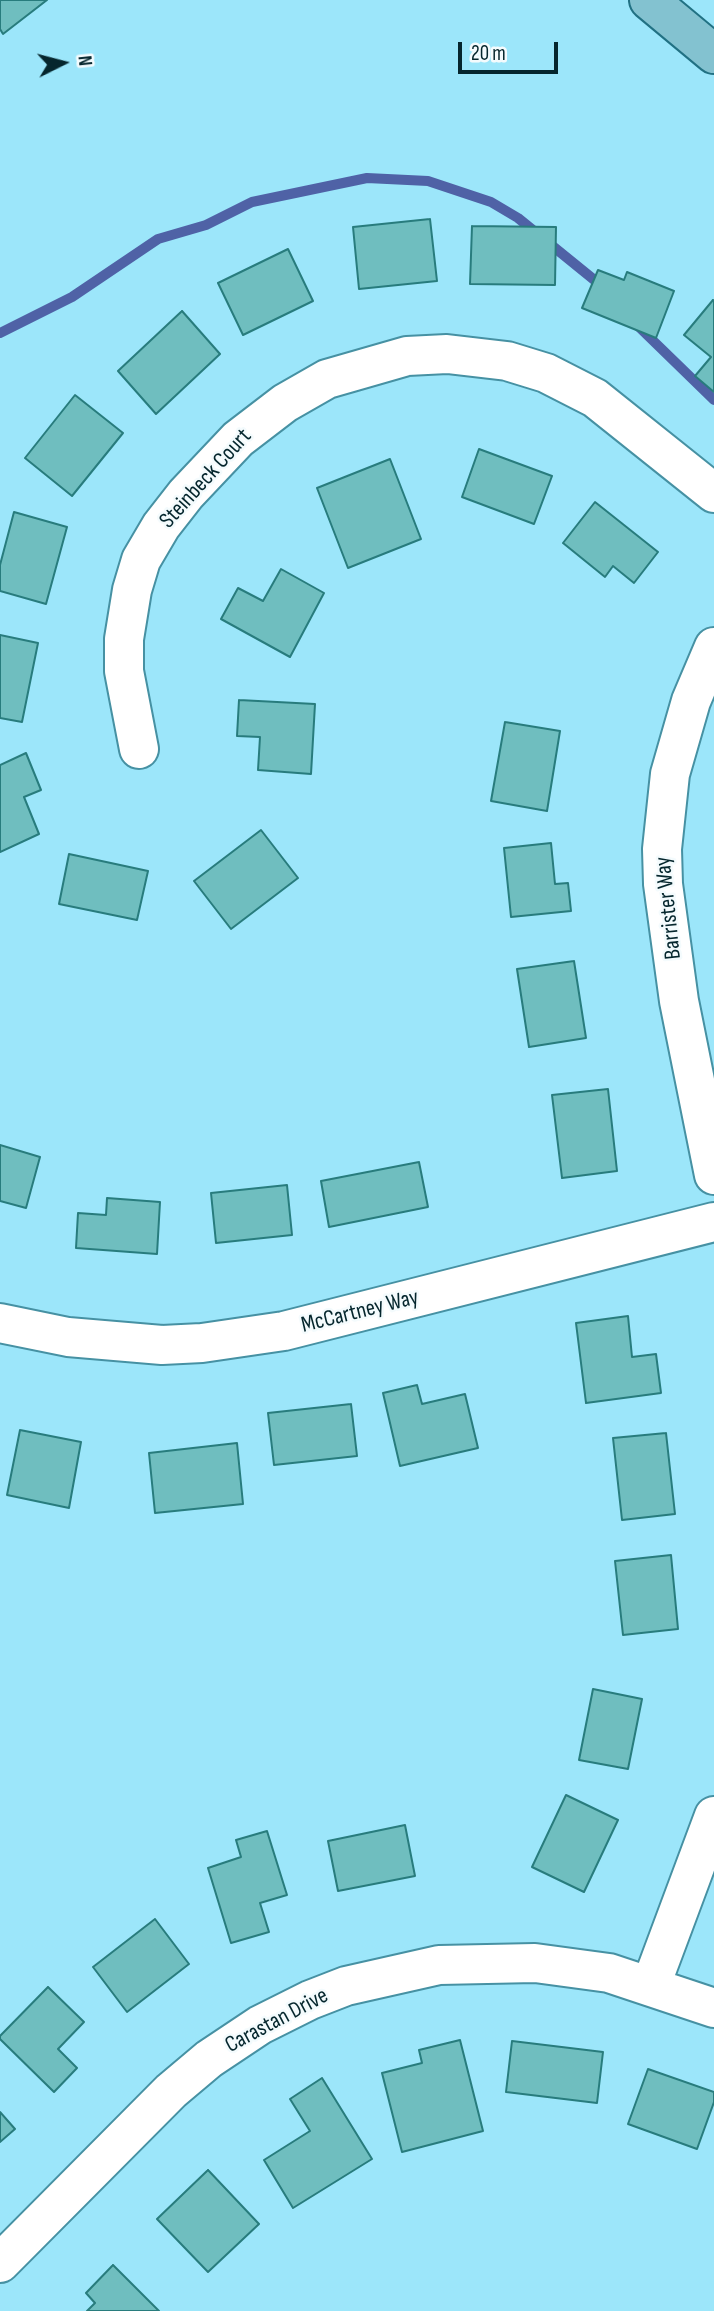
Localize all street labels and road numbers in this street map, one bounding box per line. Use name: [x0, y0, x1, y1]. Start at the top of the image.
street label: Steinbeck Court: [154, 424, 258, 534]
street label: Barrister Way: [650, 855, 688, 961]
street label: McCartney Way: [299, 1284, 421, 1340]
street label: Carastan Drive: [221, 1982, 333, 2060]

